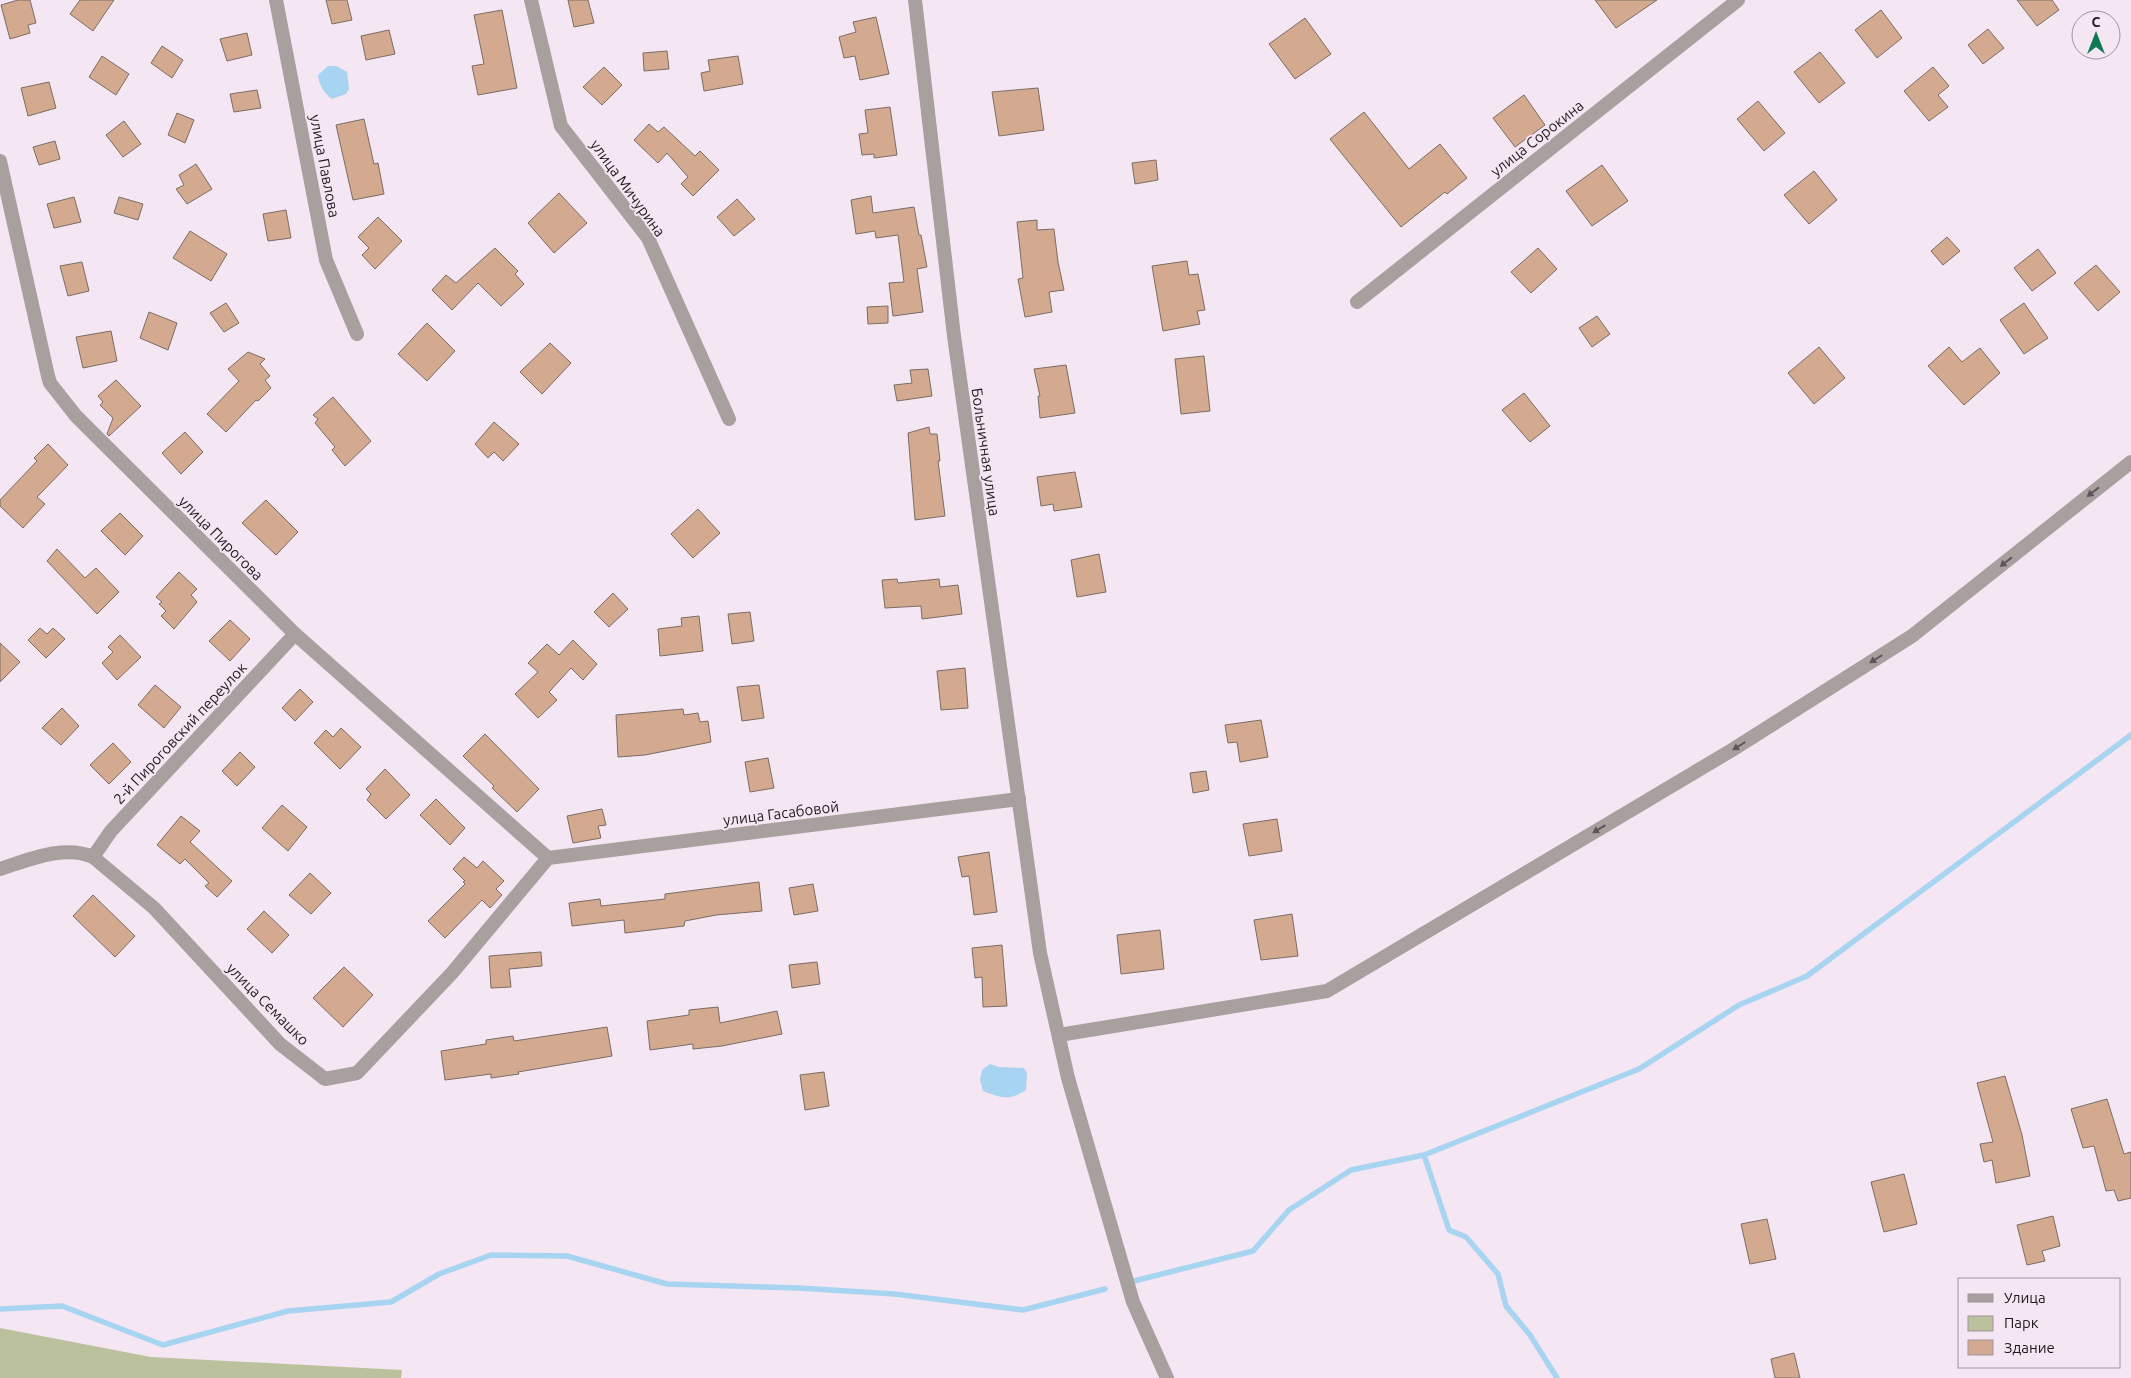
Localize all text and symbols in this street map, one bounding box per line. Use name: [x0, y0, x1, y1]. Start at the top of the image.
north arrow: [2071, 10, 2121, 60]
text: С: [2092, 14, 2101, 30]
street label: улица Сорокина: [1487, 96, 1587, 180]
street label: улица Павлова: [307, 113, 343, 219]
street label: улица Мичурина: [587, 136, 669, 240]
street label: Больничная улица: [969, 387, 1003, 517]
one-way arrow: [2087, 487, 2100, 498]
street label: улица Пирогова: [175, 492, 267, 584]
one-way arrow: [2000, 556, 2013, 567]
one-way arrow: [1869, 654, 1883, 663]
street label: 2-й Пироговский переулок: [110, 659, 250, 807]
one-way arrow: [1732, 741, 1745, 750]
street label: улица Гасабовой: [722, 797, 840, 829]
one-way arrow: [1593, 825, 1606, 834]
street label: улица Семашко: [223, 959, 313, 1049]
legend: [1958, 1278, 2121, 1368]
text: Улица: [2004, 1289, 2046, 1306]
text: Парк: [2004, 1314, 2039, 1331]
text: Здание: [2004, 1339, 2055, 1356]

